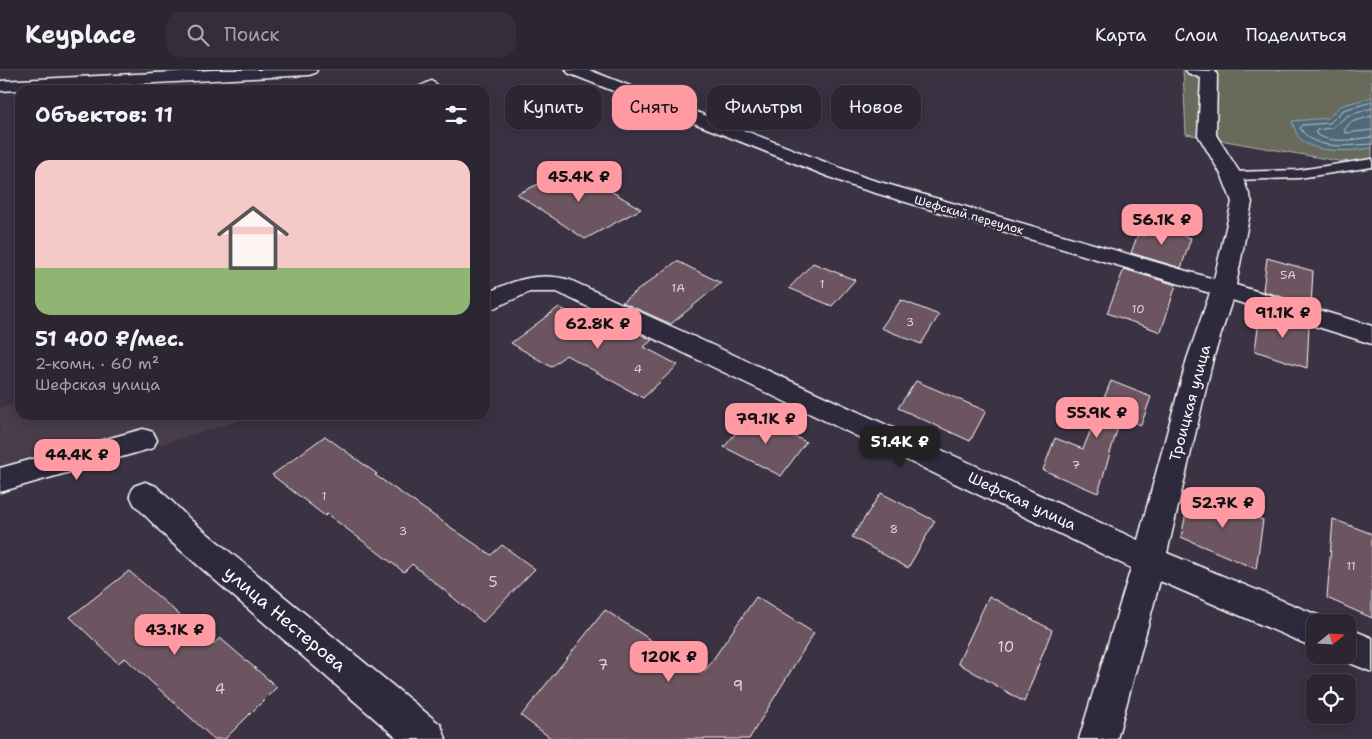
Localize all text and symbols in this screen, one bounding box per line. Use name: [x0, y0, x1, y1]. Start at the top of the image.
search box: [166, 12, 516, 57]
text: Keyplace: [25, 19, 136, 51]
icon: search: [184, 21, 212, 49]
text: Поиск: [224, 22, 280, 47]
text: Карта: [1095, 23, 1146, 47]
text: Слои: [1174, 23, 1218, 47]
text: Поделиться: [1246, 23, 1347, 47]
chip: Купить: [505, 85, 602, 130]
chip: Снять: [612, 85, 697, 130]
chip: Фильтры: [707, 85, 821, 130]
chip: Новое: [831, 85, 921, 130]
text: Объектов: 11: [35, 101, 173, 129]
icon: filters: [442, 101, 470, 129]
pin: 45.4K ₽: [533, 160, 625, 203]
text: 45.4K ₽: [548, 166, 610, 187]
street label: Шефский переулок: [912, 192, 1026, 238]
icon: home: [208, 193, 298, 283]
pin: 56.1K ₽: [1116, 204, 1208, 246]
text: 56.1K ₽: [1133, 209, 1191, 230]
house number: 5А: [1280, 267, 1296, 283]
house number: 1: [819, 276, 825, 292]
house number: 1А: [671, 280, 685, 296]
pin: 91.1K ₽: [1237, 296, 1329, 339]
house number: 10: [1131, 301, 1145, 317]
text: 91.1K ₽: [1255, 302, 1311, 323]
pin: 62.8K ₽: [552, 308, 644, 350]
text: 62.8K ₽: [566, 313, 630, 334]
house number: 3: [906, 314, 914, 330]
text: 51 400 ₽/мес.: [35, 325, 184, 353]
street label: Троицкая улица: [1165, 342, 1215, 463]
text: 2-комн. · 60 m²: [35, 353, 159, 374]
house number: 4: [634, 361, 642, 377]
text: Шефская улица: [35, 374, 160, 395]
pin: 55.9K ₽: [1051, 396, 1143, 439]
pin: 79.1K ₽: [720, 402, 812, 445]
text: 55.9K ₽: [1067, 402, 1127, 423]
text: 79.1K ₽: [736, 408, 796, 429]
pin: 51.4K ₽: [854, 426, 946, 468]
text: 51.4K ₽: [871, 431, 929, 452]
pin: 44.4K ₽: [31, 438, 123, 481]
text: 44.4K ₽: [45, 444, 109, 465]
house number: 7: [1072, 457, 1080, 473]
street label: Шефская улица: [965, 467, 1080, 535]
pin: 52.7K ₽: [1177, 486, 1269, 529]
house number: 1: [321, 488, 327, 504]
text: 52.7K ₽: [1192, 492, 1254, 513]
house number: 8: [890, 521, 898, 537]
house number: 3: [399, 523, 407, 539]
house number: 11: [1346, 558, 1356, 574]
street label: улица Нестерова: [219, 561, 351, 677]
house number: 5: [488, 572, 498, 592]
pin: 43.1K ₽: [129, 614, 221, 656]
north arrow: [1306, 614, 1356, 664]
map controls: [1306, 614, 1356, 724]
text: 43.1K ₽: [145, 619, 205, 640]
house number: 10: [998, 637, 1014, 657]
pin: 120K ₽: [628, 640, 710, 683]
text: 120K ₽: [641, 646, 697, 667]
house number: 7: [598, 655, 608, 675]
button: locate: [1306, 674, 1356, 724]
house number: 9: [733, 676, 743, 696]
house number: 4: [215, 679, 225, 699]

